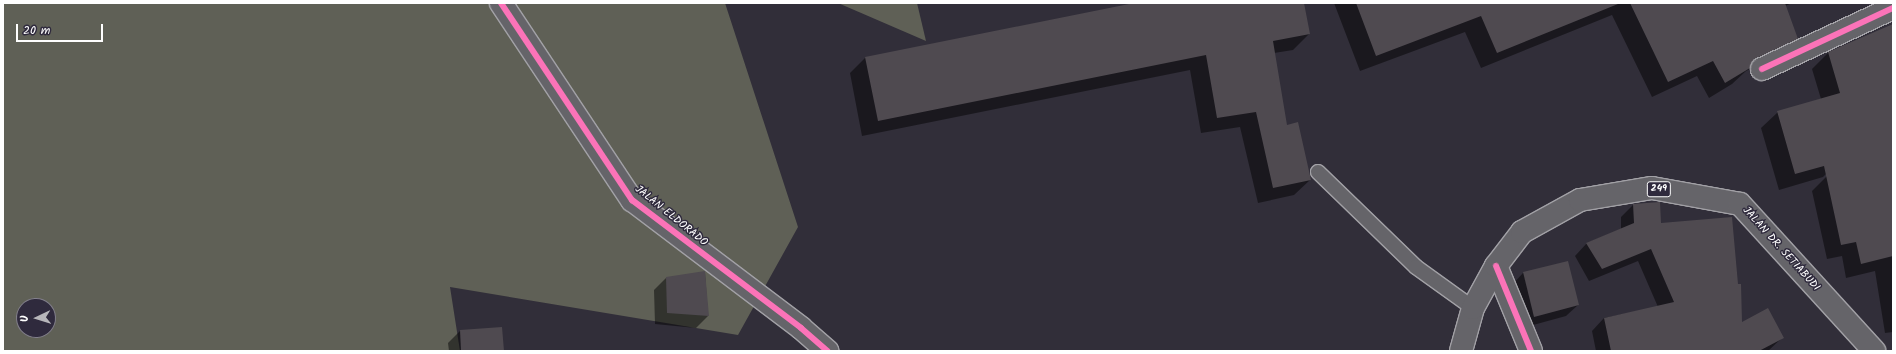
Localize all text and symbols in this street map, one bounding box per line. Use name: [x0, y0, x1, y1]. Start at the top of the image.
scale bar: [18, 16, 105, 42]
text: 20 m: [23, 21, 50, 40]
road number: 249: [1646, 181, 1672, 197]
street label: JALAN ELDORADO: [632, 183, 710, 249]
street label: JALAN DR. SETIABUDI: [1740, 204, 1822, 294]
north arrow: [16, 298, 56, 338]
text: U: [16, 315, 34, 323]

